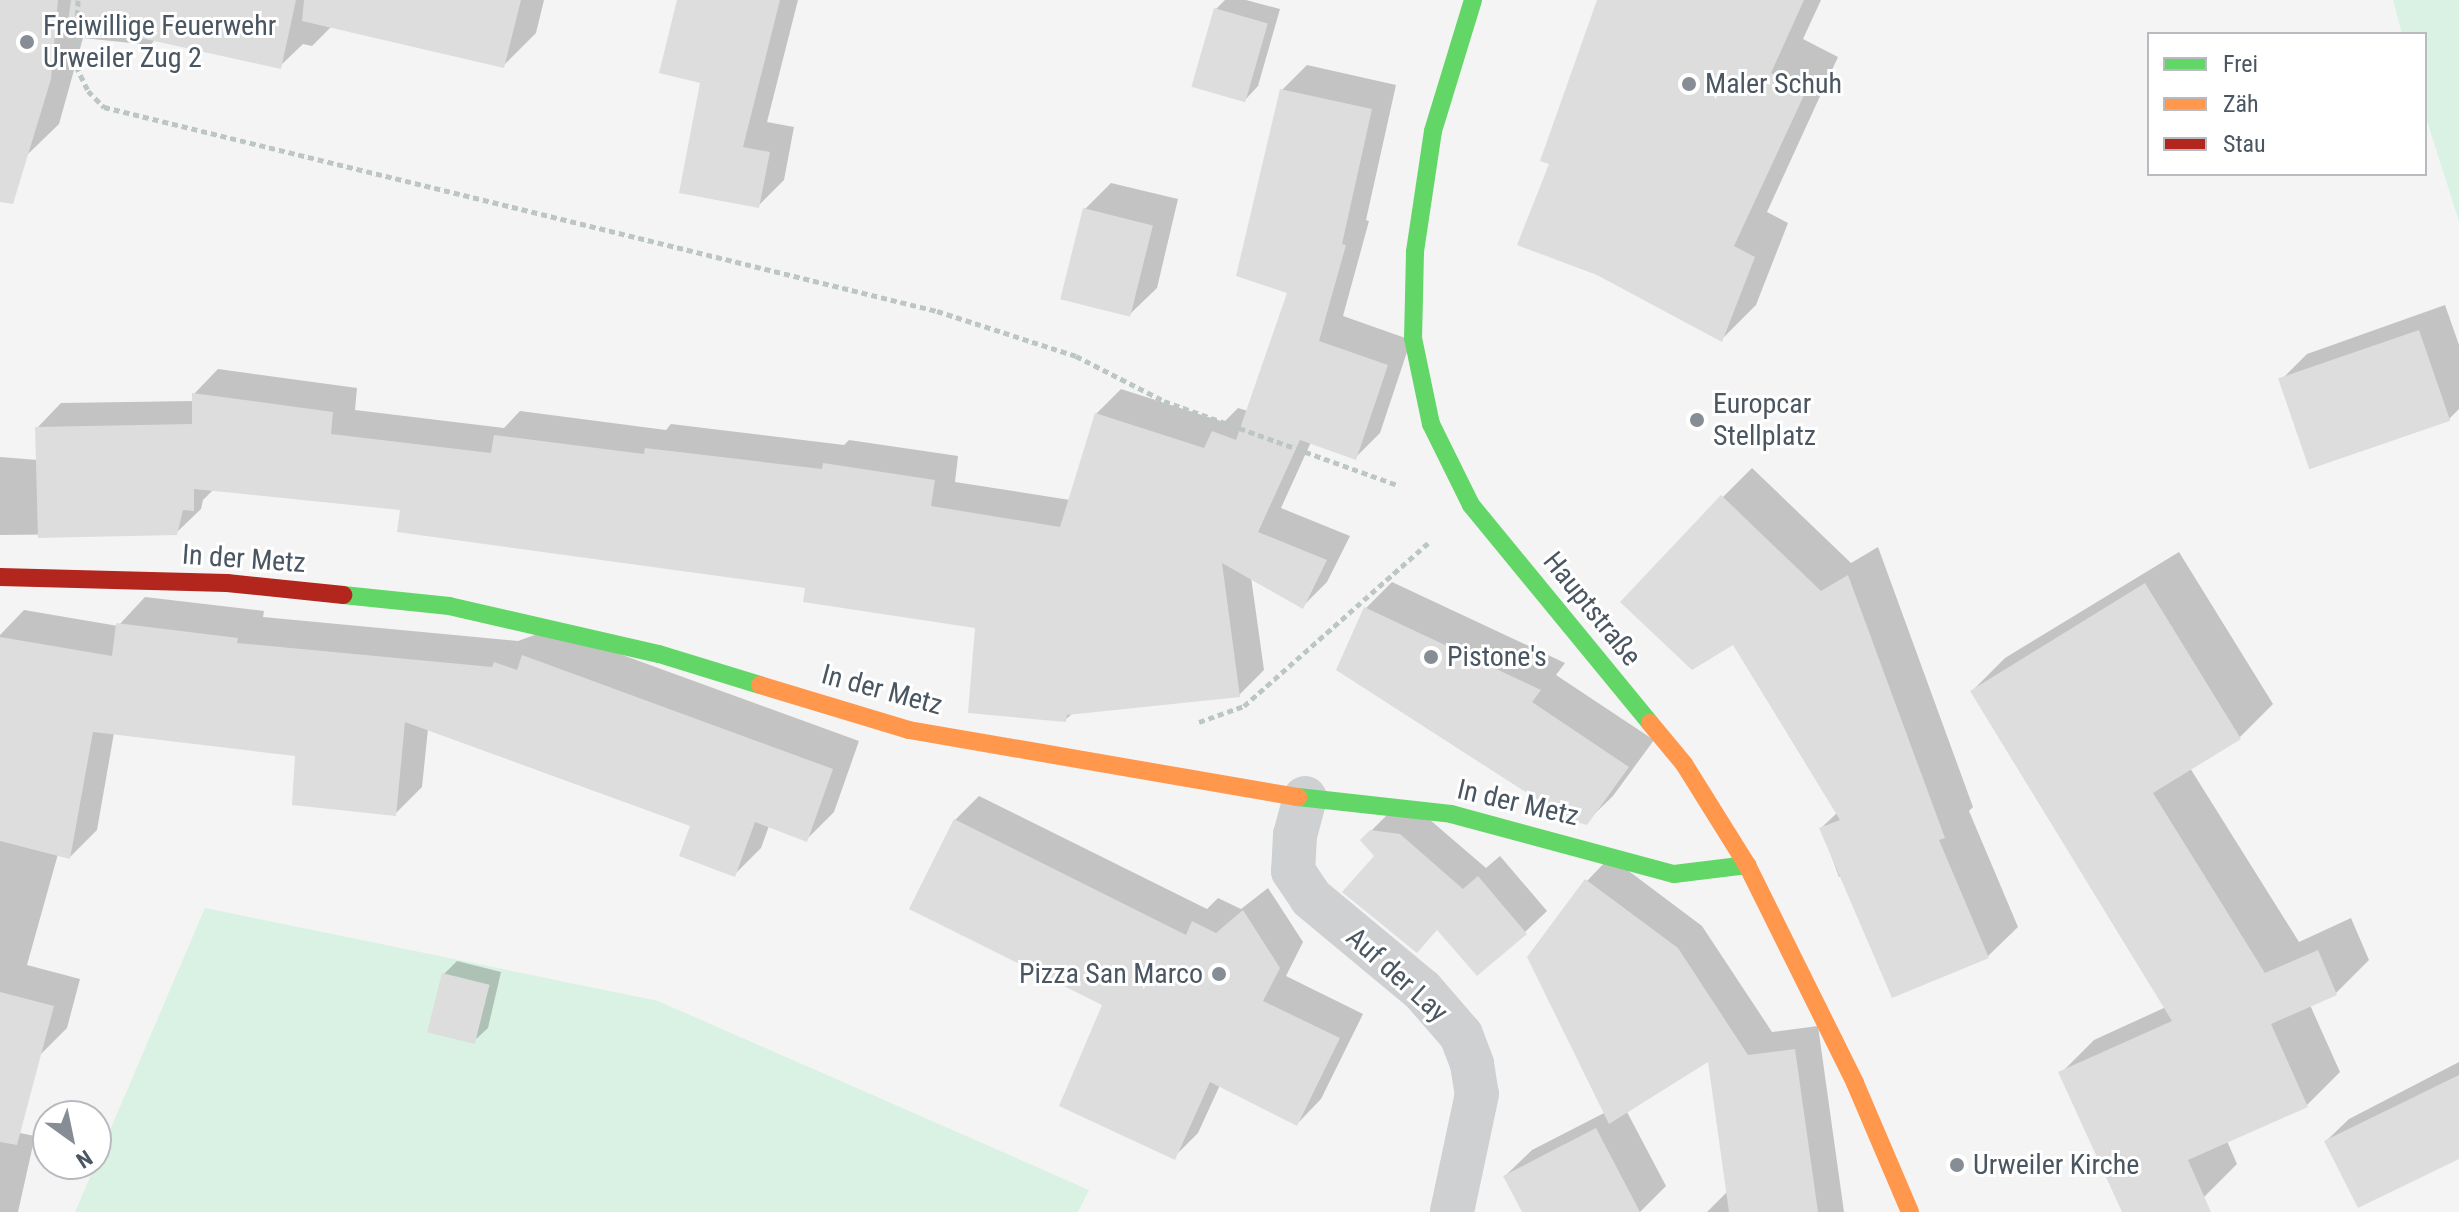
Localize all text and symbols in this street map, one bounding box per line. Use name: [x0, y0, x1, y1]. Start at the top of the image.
place label: Freiwillige Feuerwehr Urweiler Zug 2: [43, 9, 276, 75]
legend: [2147, 32, 2427, 176]
marker: Freiwillige Feuerwehr Urweiler Zug 2: [18, 33, 36, 51]
text: Frei: [2223, 50, 2258, 78]
place label: Maler Schuh: [1705, 67, 1842, 101]
marker: Maler Schuh: [1680, 75, 1698, 93]
text: Zäh: [2223, 90, 2259, 118]
text: Stau: [2223, 130, 2266, 158]
place label: Europcar Stellplatz: [1713, 387, 1816, 453]
marker: Europcar Stellplatz: [1688, 411, 1706, 429]
street label: In der Metz: [181, 538, 307, 580]
street label: Hauptstraße: [1536, 545, 1648, 673]
place label: Pistone's: [1447, 640, 1547, 674]
marker: Pistone's: [1422, 648, 1440, 666]
street label: In der Metz: [818, 658, 946, 722]
street label: In der Metz: [1454, 773, 1582, 833]
street label: Auf der Lay: [1339, 921, 1455, 1029]
place label: Pizza San Marco: [1019, 957, 1203, 991]
marker: Pizza San Marco: [1210, 965, 1228, 983]
north arrow: [32, 1100, 112, 1180]
text: N: [72, 1145, 97, 1173]
place label: Urweiler Kirche: [1973, 1148, 2139, 1182]
marker: Urweiler Kirche: [1948, 1156, 1966, 1174]

